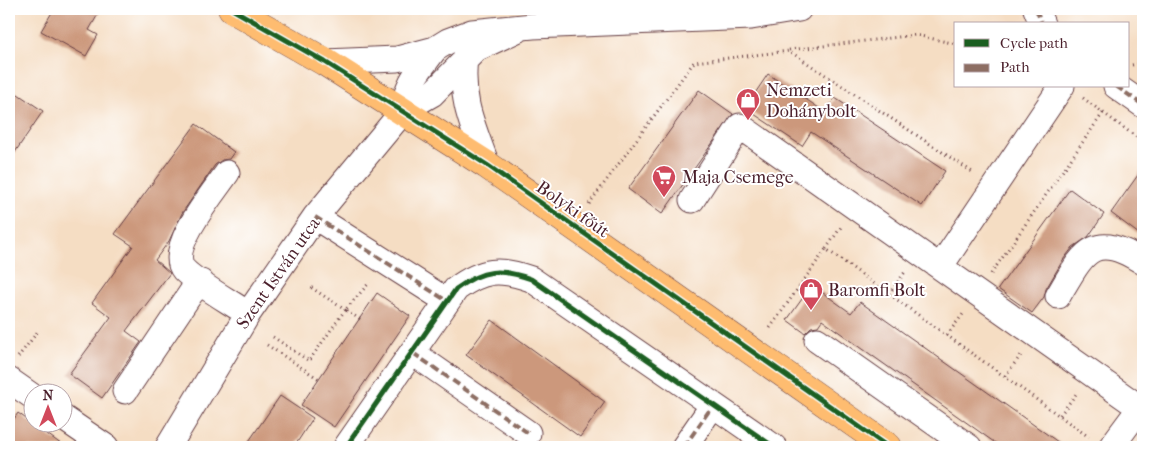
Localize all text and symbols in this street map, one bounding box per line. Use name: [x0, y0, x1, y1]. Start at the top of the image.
legend: [954, 22, 1130, 88]
text: Cycle path: [1000, 34, 1068, 52]
text: Path: [1000, 58, 1030, 76]
place label: Nemzeti Dohánybolt: [766, 80, 857, 122]
shop icon: Nemzeti Dohánybolt: [735, 87, 761, 121]
supermarket icon: Maja Csemege: [651, 164, 677, 198]
place label: Maja Csemege: [682, 167, 794, 188]
street label: Bolyki főút: [532, 177, 614, 243]
street label: Szent István utca: [232, 213, 325, 333]
shop icon: Baromfi Bolt: [798, 277, 824, 311]
place label: Baromfi Bolt: [828, 280, 926, 301]
north arrow: [22, 384, 72, 434]
text: N: [43, 387, 54, 404]

